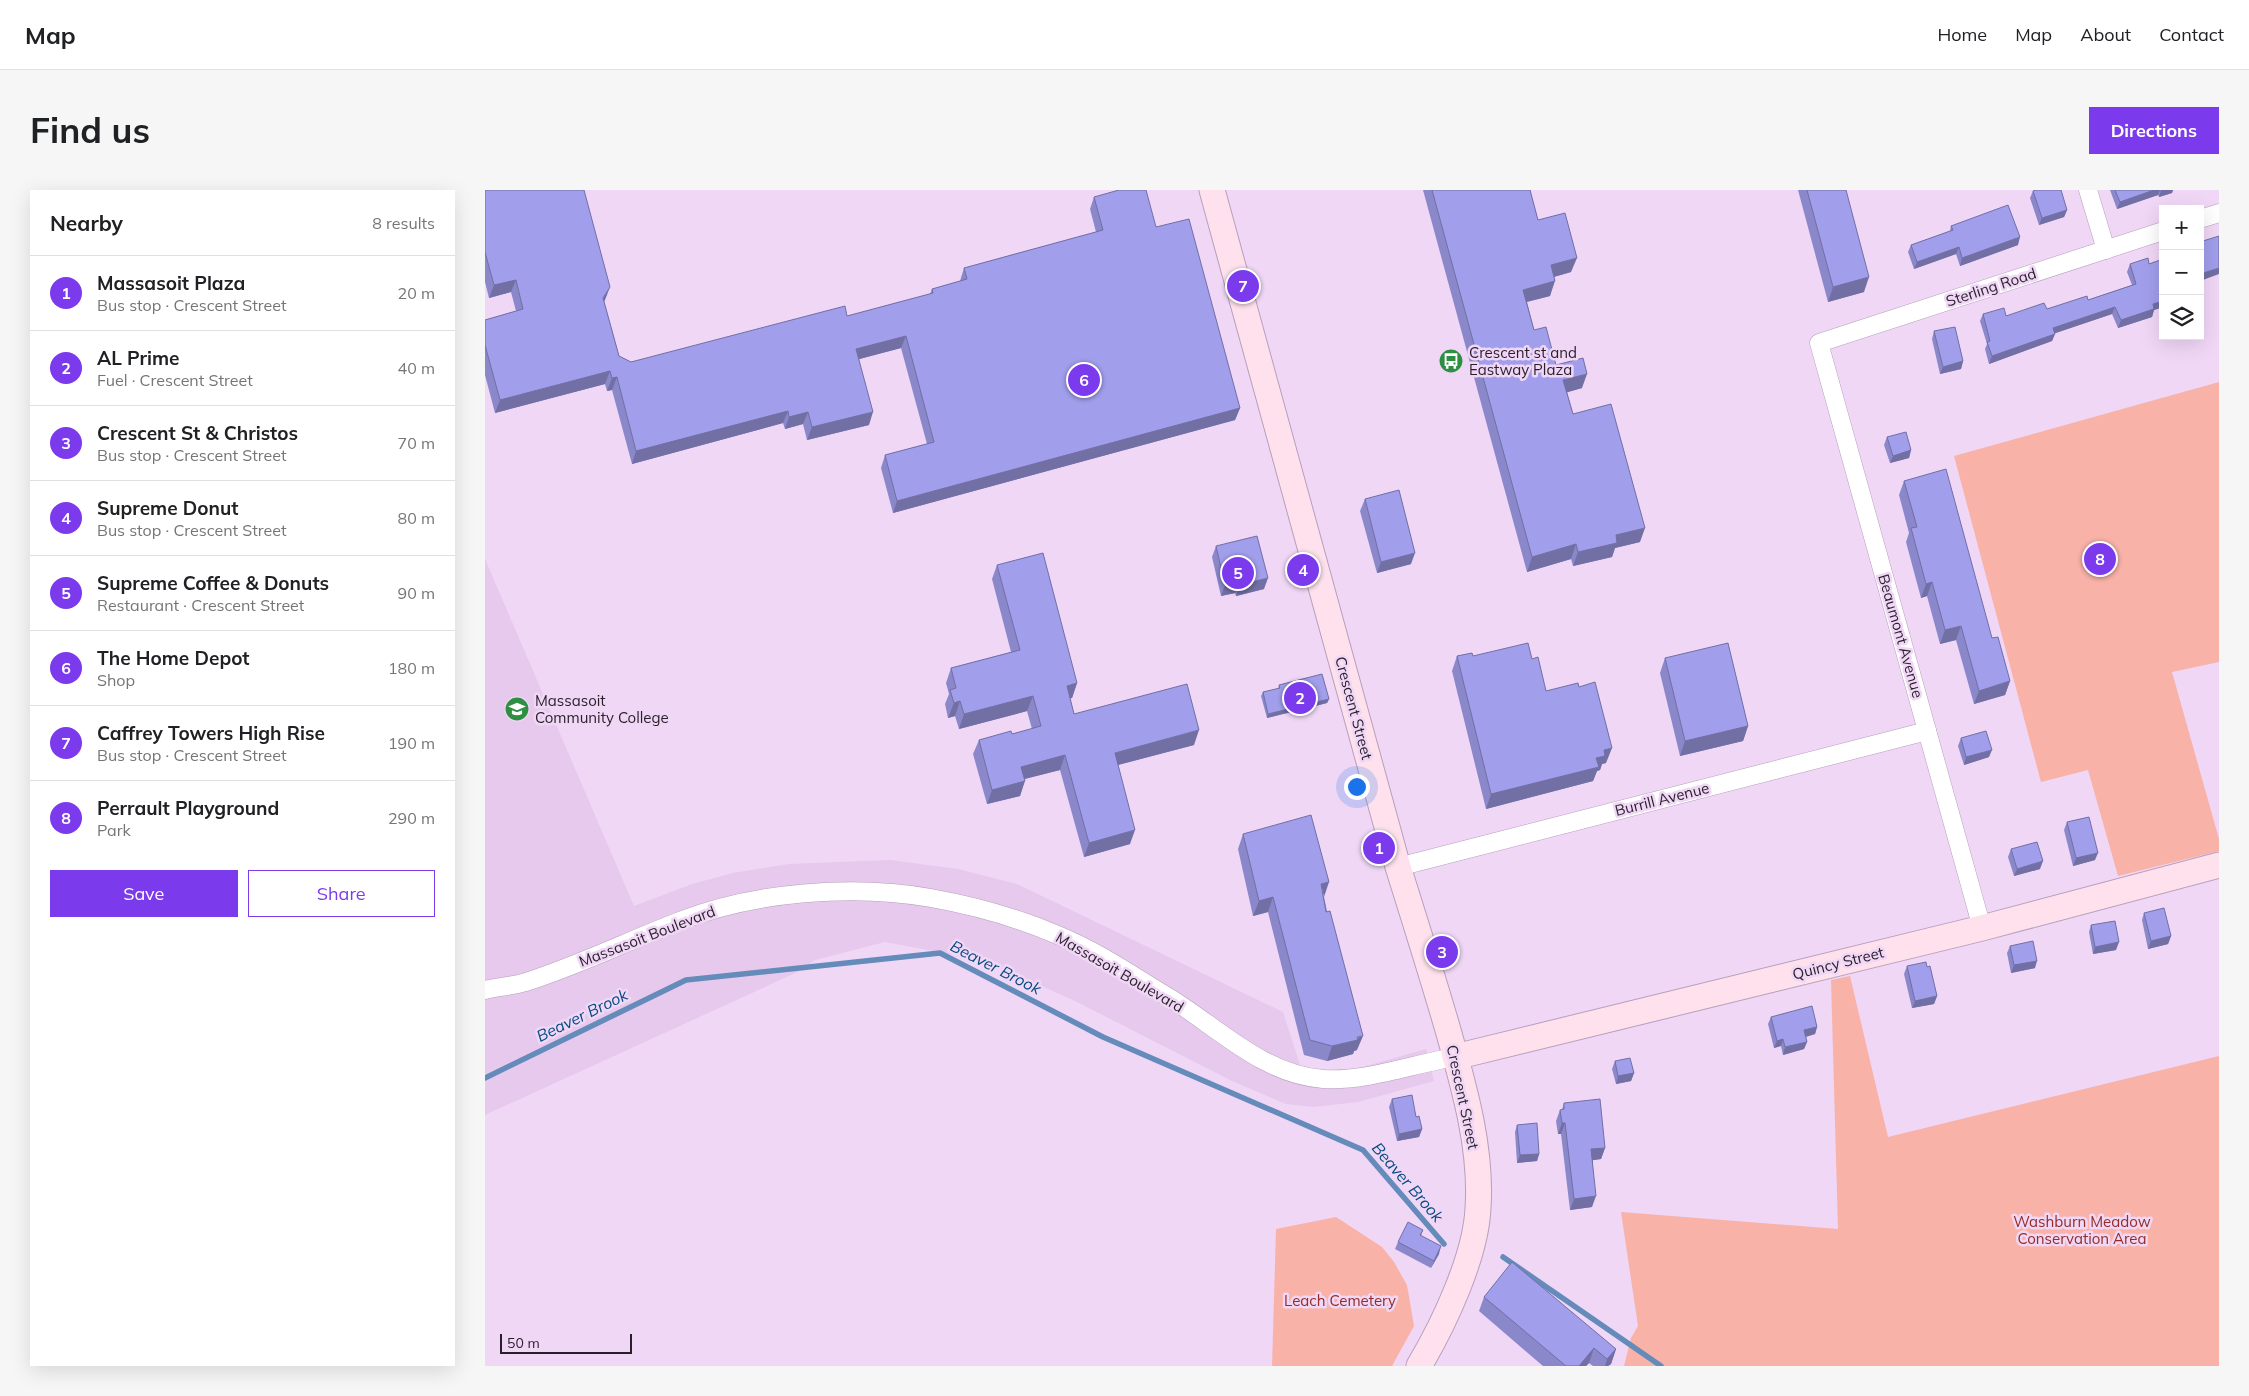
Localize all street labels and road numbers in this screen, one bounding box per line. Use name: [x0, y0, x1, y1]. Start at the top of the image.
street label: Sterling Road: [1943, 263, 2039, 311]
street label: Beaumont Avenue: [1874, 572, 1928, 700]
street label: Crescent Street: [1331, 654, 1377, 762]
street label: Burrill Avenue: [1613, 778, 1711, 820]
street label: Massasoit Boulevard: [576, 901, 718, 971]
street label: Massasoit Boulevard: [1053, 928, 1187, 1016]
street label: Quincy Street: [1790, 942, 1886, 984]
street label: Crescent Street: [1443, 1043, 1483, 1151]

